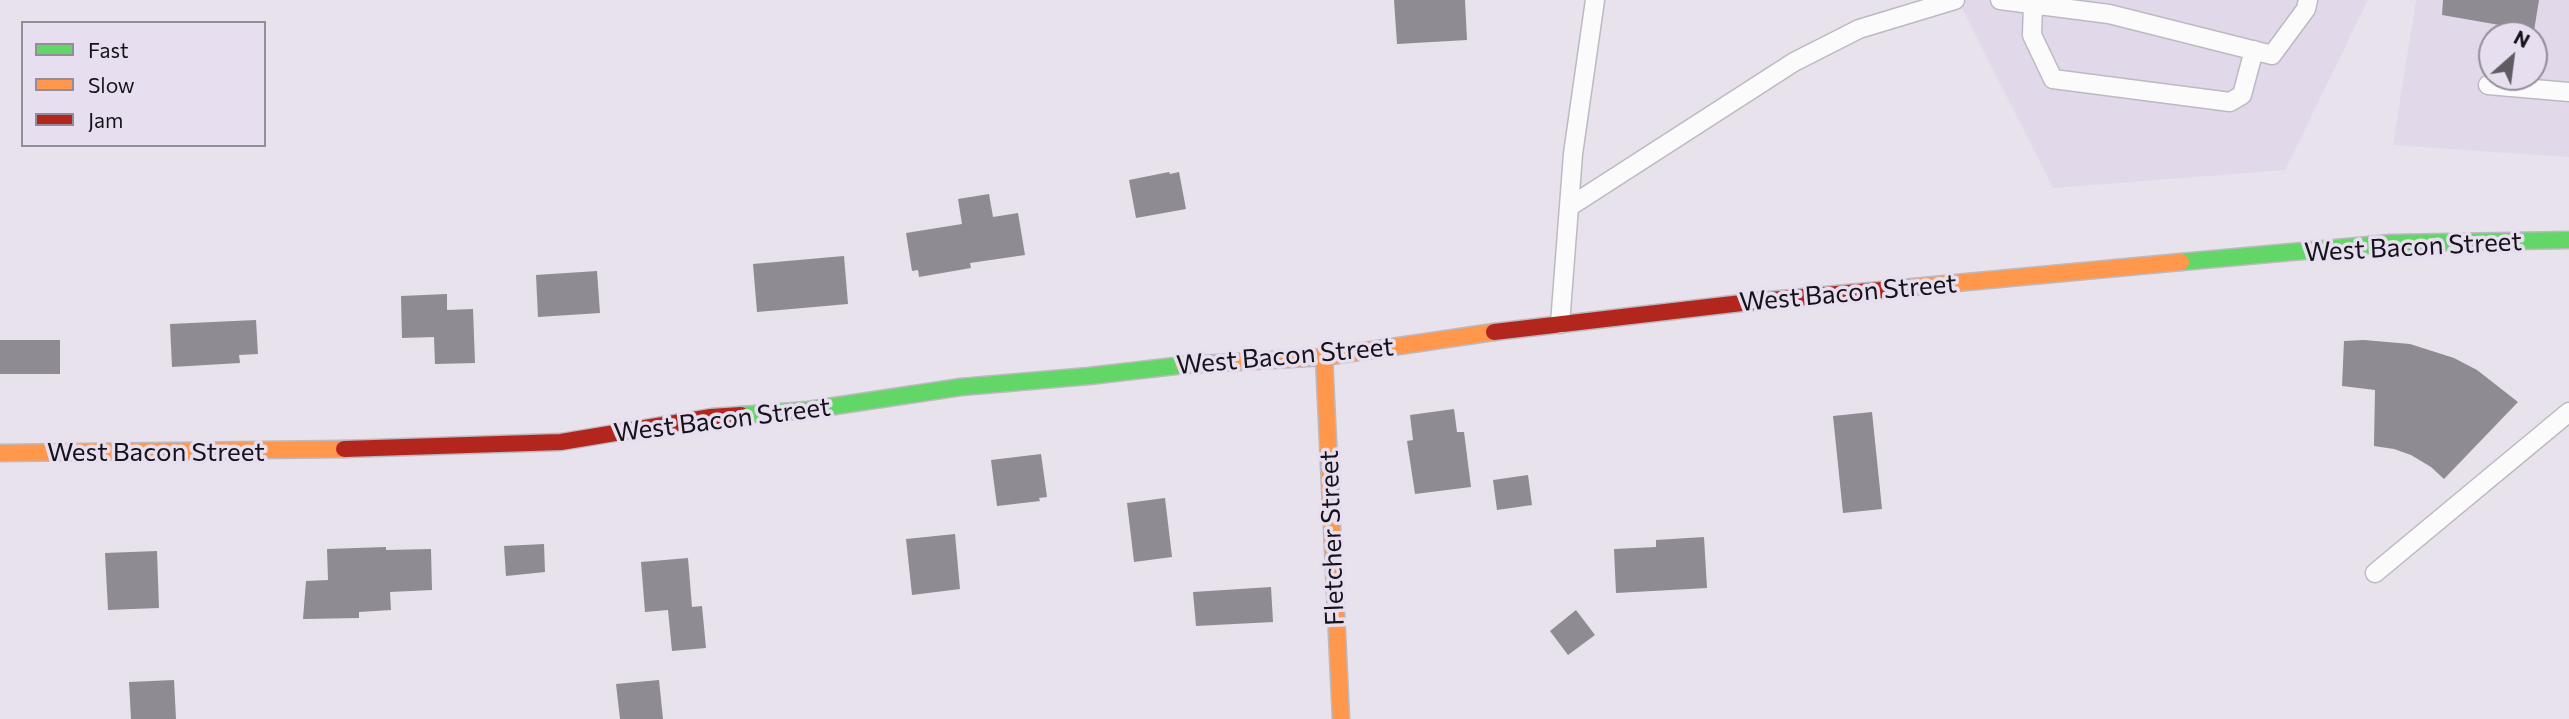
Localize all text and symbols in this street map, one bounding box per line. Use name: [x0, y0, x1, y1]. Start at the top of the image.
legend: [21, 21, 266, 147]
north arrow: [2478, 21, 2548, 91]
text: N: [2510, 25, 2534, 52]
text: Fast: [88, 37, 129, 62]
text: Slow: [88, 72, 135, 97]
text: Jam: [88, 107, 123, 132]
street label: West Bacon Street: [2303, 226, 2523, 268]
street label: West Bacon Street: [1738, 268, 1958, 318]
street label: West Bacon Street: [1175, 331, 1395, 381]
street label: West Bacon Street: [612, 391, 832, 449]
street label: West Bacon Street: [47, 436, 265, 468]
street label: Fletcher Street: [1313, 450, 1351, 626]

